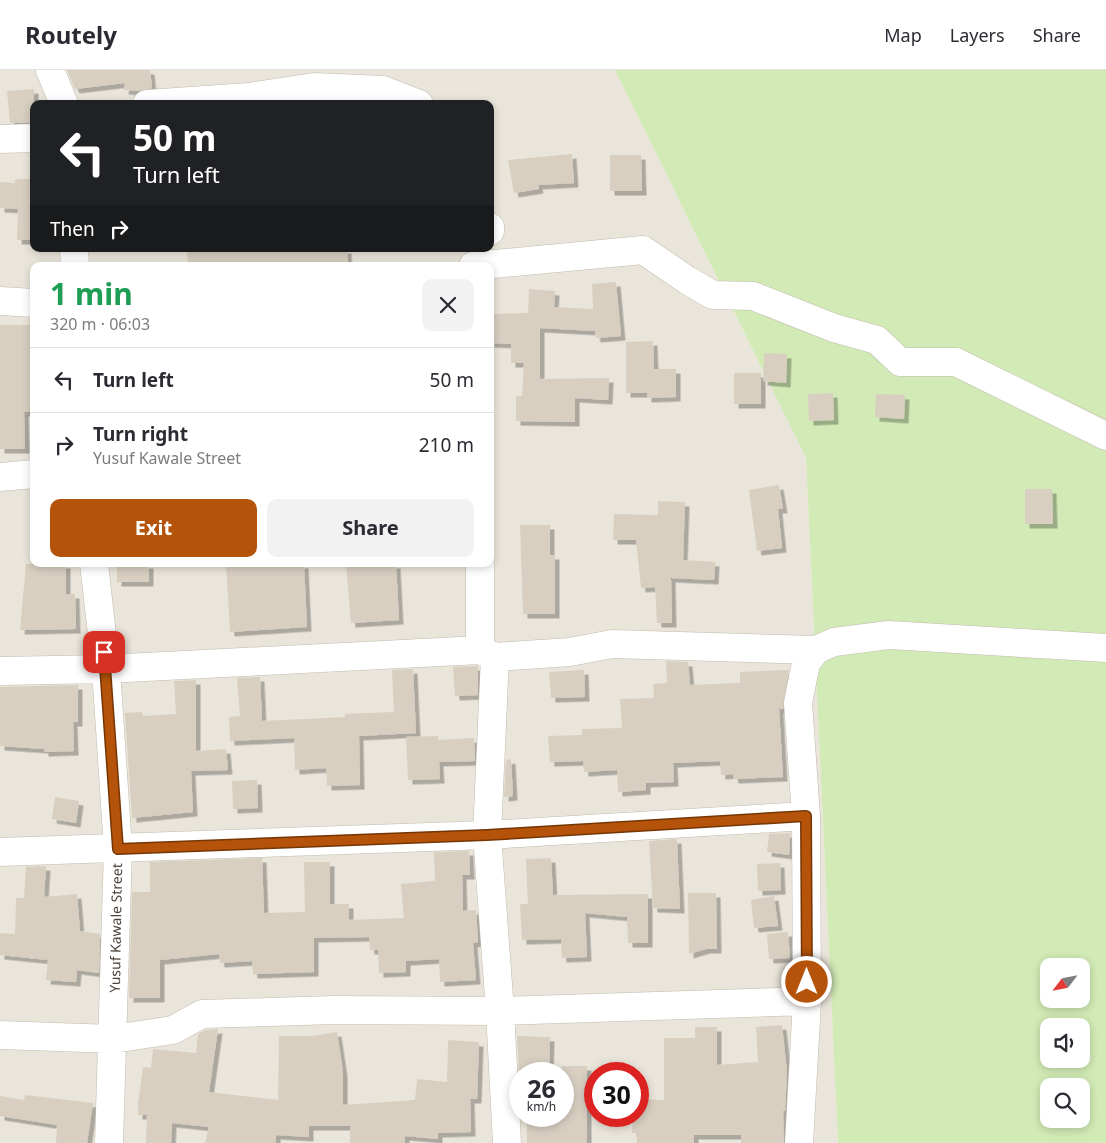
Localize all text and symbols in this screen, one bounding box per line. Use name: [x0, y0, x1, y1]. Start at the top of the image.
text: Routely: [25, 18, 117, 51]
text: Map: [884, 23, 922, 47]
text: Layers: [950, 23, 1005, 47]
text: Share: [1033, 23, 1081, 47]
text: 50 m: [133, 114, 216, 161]
icon: left: [50, 120, 115, 185]
text: Turn left: [133, 159, 220, 189]
icon: right: [105, 215, 133, 243]
text: Then: [50, 216, 95, 242]
text: 1 min: [50, 273, 133, 314]
button: close: [422, 279, 474, 331]
text: 320 m · 06:03: [50, 313, 150, 335]
icon: left: [50, 366, 78, 394]
text: Turn left: [93, 367, 174, 393]
text: 50 m: [430, 367, 474, 393]
text: Turn right: [93, 421, 188, 447]
icon: right: [50, 431, 78, 459]
text: 210 m: [419, 432, 474, 458]
text: Yusuf Kawale Street: [93, 447, 241, 469]
button: Exit: [50, 499, 257, 557]
button: Share: [267, 499, 474, 557]
pin: [83, 631, 125, 673]
icon: arrive: [90, 638, 118, 666]
street label: Yusuf Kawale Street: [105, 863, 126, 993]
position arrow: [780, 955, 832, 1007]
north arrow: [1040, 958, 1090, 1008]
map controls: [1040, 958, 1090, 1128]
button: sound: [1040, 1018, 1090, 1068]
speed limit sign: 30: [584, 1062, 649, 1127]
text: 26: [527, 1071, 556, 1105]
button: search: [1040, 1078, 1090, 1128]
text: km/h: [527, 1098, 556, 1115]

